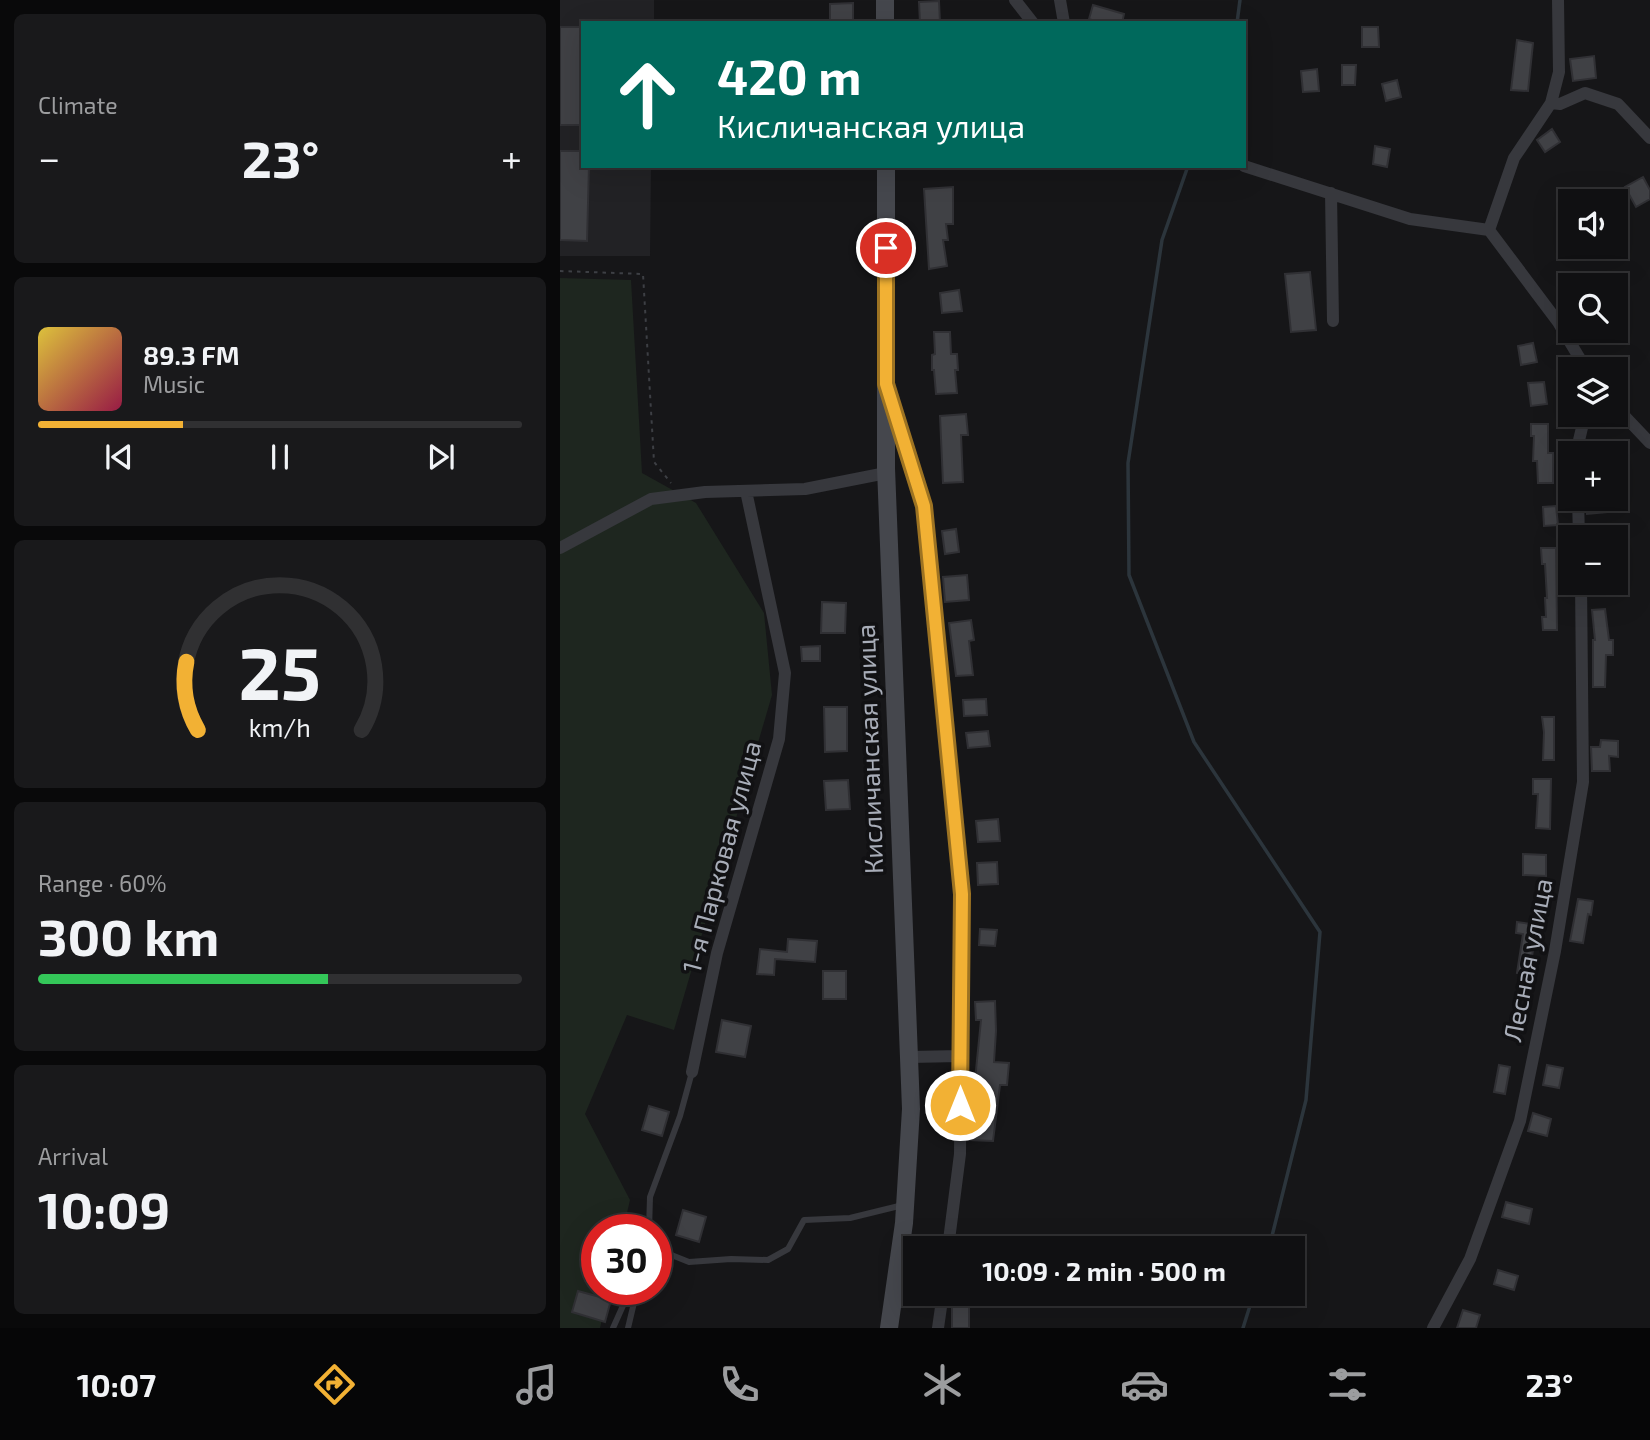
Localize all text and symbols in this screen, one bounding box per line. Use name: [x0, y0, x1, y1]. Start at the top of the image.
text: 420 m: [717, 46, 861, 105]
icon: ahead: [602, 49, 693, 140]
text: Climate: [38, 91, 118, 119]
text: Кисличанская улица: [717, 106, 1025, 144]
text: 23°: [242, 126, 319, 188]
text: −: [38, 134, 60, 180]
text: +: [501, 134, 522, 180]
map controls: [1558, 189, 1628, 595]
button: sound: [1558, 189, 1628, 259]
pin: [856, 218, 916, 278]
icon: arrive: [867, 229, 905, 267]
button: search: [1558, 273, 1628, 343]
text: 89.3 FM: [143, 339, 240, 370]
button: layers: [1558, 357, 1628, 427]
text: Music: [143, 370, 205, 398]
icon: previous: [100, 438, 138, 476]
icon: pause: [261, 438, 299, 476]
icon: next: [422, 438, 460, 476]
button: +: [1558, 441, 1628, 511]
button: −: [1558, 525, 1628, 595]
street label: Кисличанская улица: [849, 623, 889, 875]
text: 25: [239, 627, 321, 715]
text: km/h: [249, 712, 311, 742]
street label: 1-я Парковая улица: [675, 737, 767, 976]
text: Range · 60%: [38, 869, 167, 897]
street label: Лесная улица: [1495, 875, 1559, 1044]
text: 300 km: [38, 904, 219, 966]
position arrow: [923, 1068, 997, 1142]
text: Arrival: [38, 1142, 108, 1170]
text: 10:09: [38, 1177, 170, 1239]
speed limit sign: 30: [581, 1214, 672, 1305]
text: 10:09 · 2 min · 500 m: [982, 1255, 1226, 1286]
icon: directions: [310, 1360, 359, 1409]
icon: music: [512, 1360, 561, 1409]
icon: phone: [715, 1360, 764, 1409]
icon: climate: [918, 1360, 967, 1409]
icon: car: [1120, 1360, 1169, 1409]
icon: filters: [1323, 1360, 1372, 1409]
text: 10:07: [77, 1365, 156, 1403]
text: 23°: [1525, 1365, 1573, 1403]

